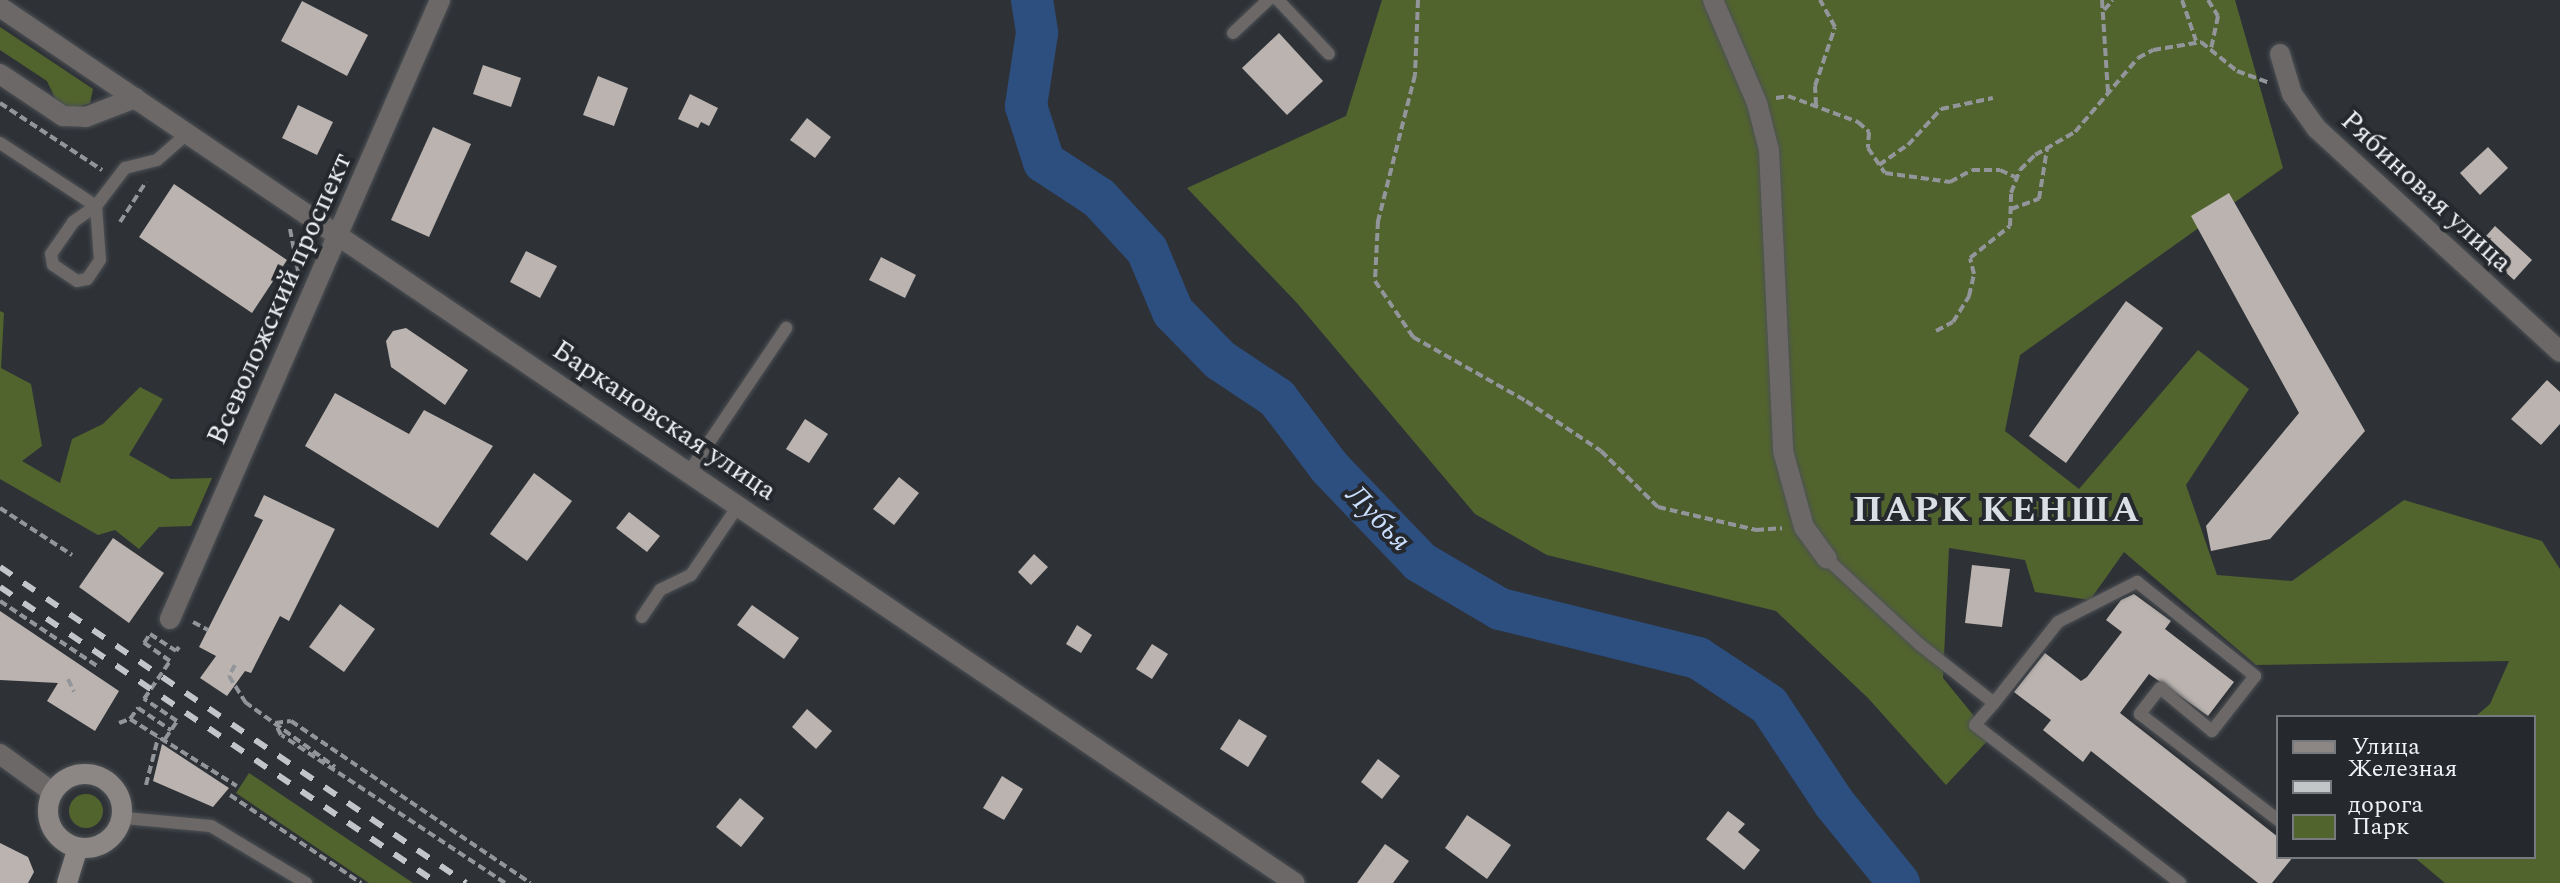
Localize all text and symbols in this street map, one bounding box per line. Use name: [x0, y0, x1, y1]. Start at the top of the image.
street label: Рябиновая улица: [2334, 104, 2518, 280]
street label: Всеволожский проспект: [200, 148, 360, 450]
street label: Баркановская улица: [546, 334, 782, 508]
water label: Лубья: [1338, 477, 1418, 559]
district label: ПАРК КЕНША: [1853, 489, 2141, 533]
legend: [2276, 715, 2536, 859]
text: Улица: [2352, 729, 2420, 765]
text: Железная дорога: [2348, 751, 2457, 823]
text: Парк: [2352, 809, 2409, 845]

